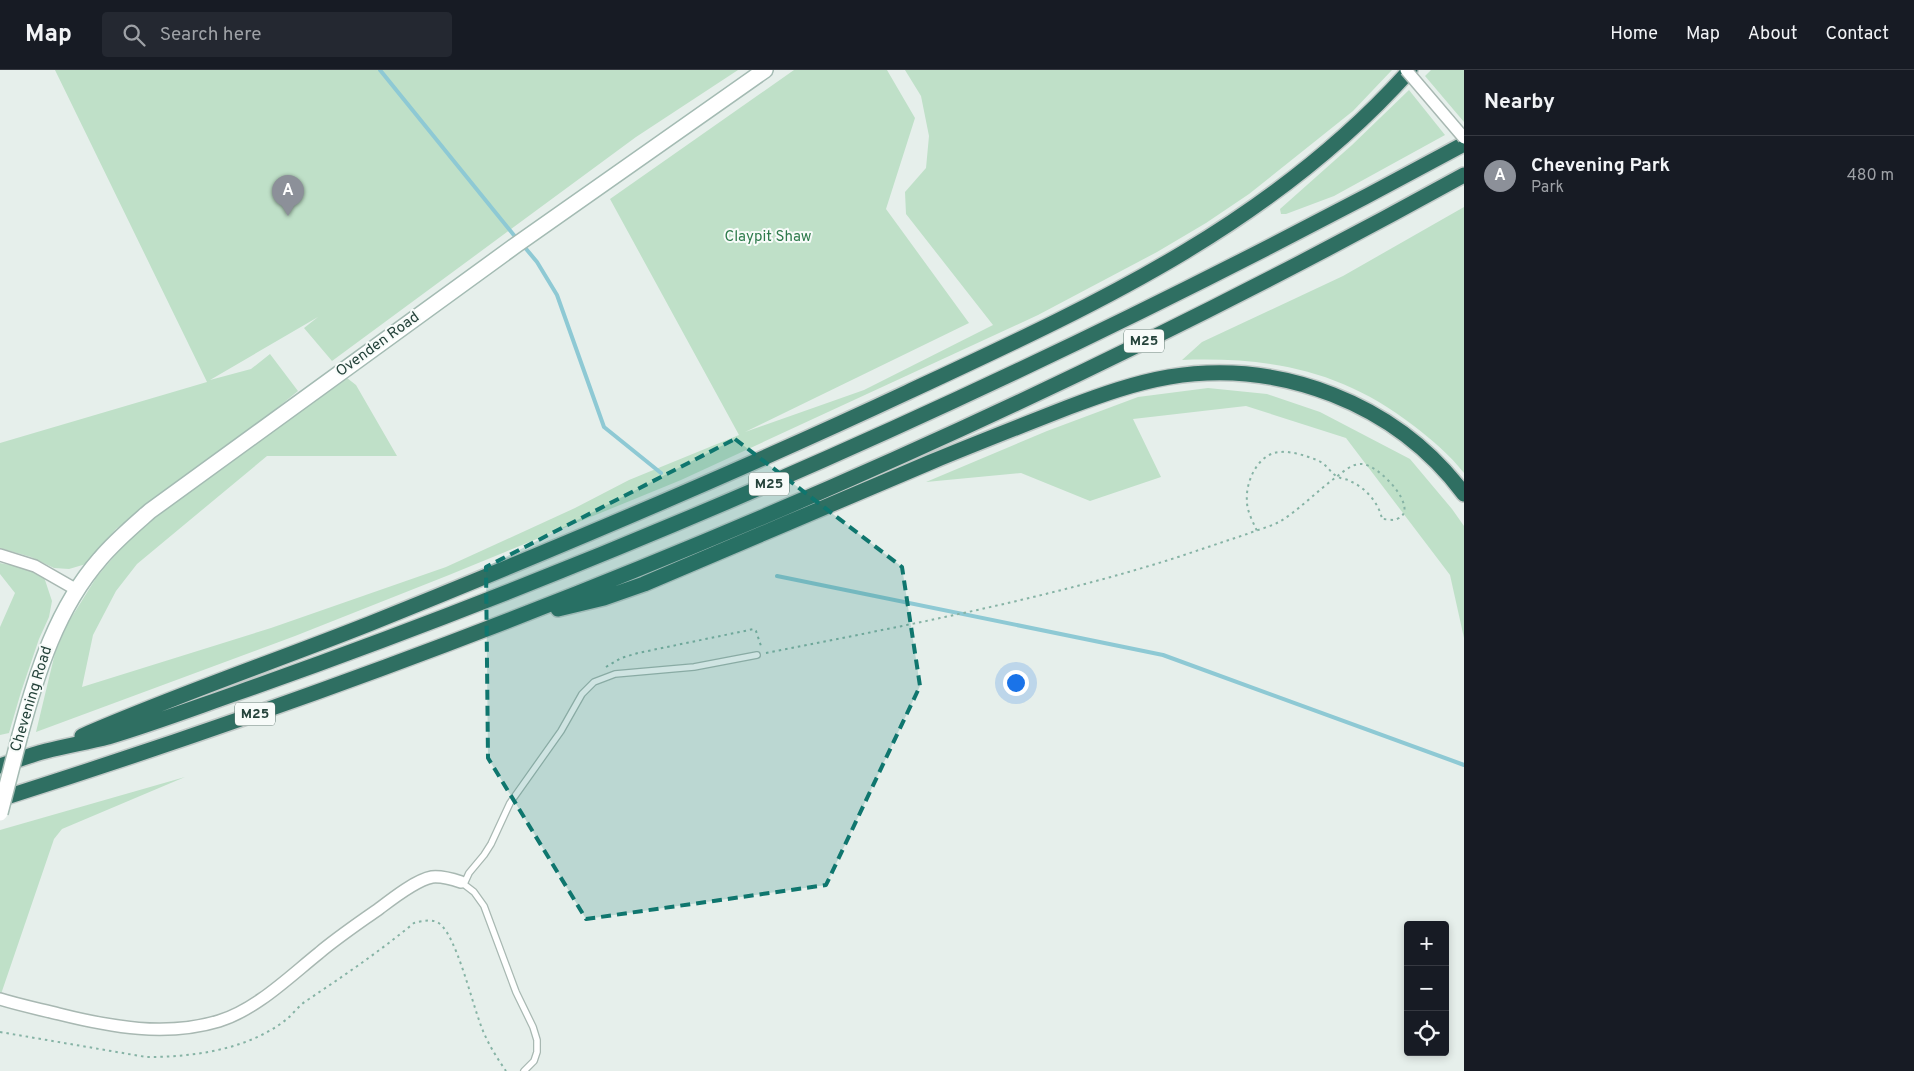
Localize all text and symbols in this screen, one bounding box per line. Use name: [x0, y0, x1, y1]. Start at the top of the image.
search box: [102, 12, 452, 57]
text: Map: [25, 20, 72, 50]
icon: search: [120, 21, 148, 49]
text: Search here: [160, 23, 261, 47]
text: Home: [1610, 23, 1658, 46]
text: Map: [1686, 23, 1720, 46]
text: About: [1748, 23, 1797, 46]
text: Contact: [1825, 23, 1889, 46]
text: Nearby: [1484, 89, 1555, 116]
text: Chevening Park: [1531, 154, 1670, 178]
text: A: [1494, 166, 1506, 186]
text: 480 m: [1847, 166, 1894, 186]
pin: A: [272, 175, 304, 216]
text: Park: [1531, 178, 1564, 198]
park label: Claypit Shaw: [724, 228, 812, 247]
street label: Ovenden Road: [333, 308, 423, 382]
road number: M25: [1124, 330, 1164, 352]
road number: M25: [749, 472, 789, 496]
street label: Chevening Road: [7, 644, 57, 754]
your location: [1003, 670, 1029, 696]
road number: M25: [235, 703, 275, 726]
map controls: [1404, 921, 1449, 1056]
button: +: [1404, 921, 1449, 966]
button: −: [1404, 966, 1449, 1011]
button: locate: [1404, 1011, 1449, 1056]

